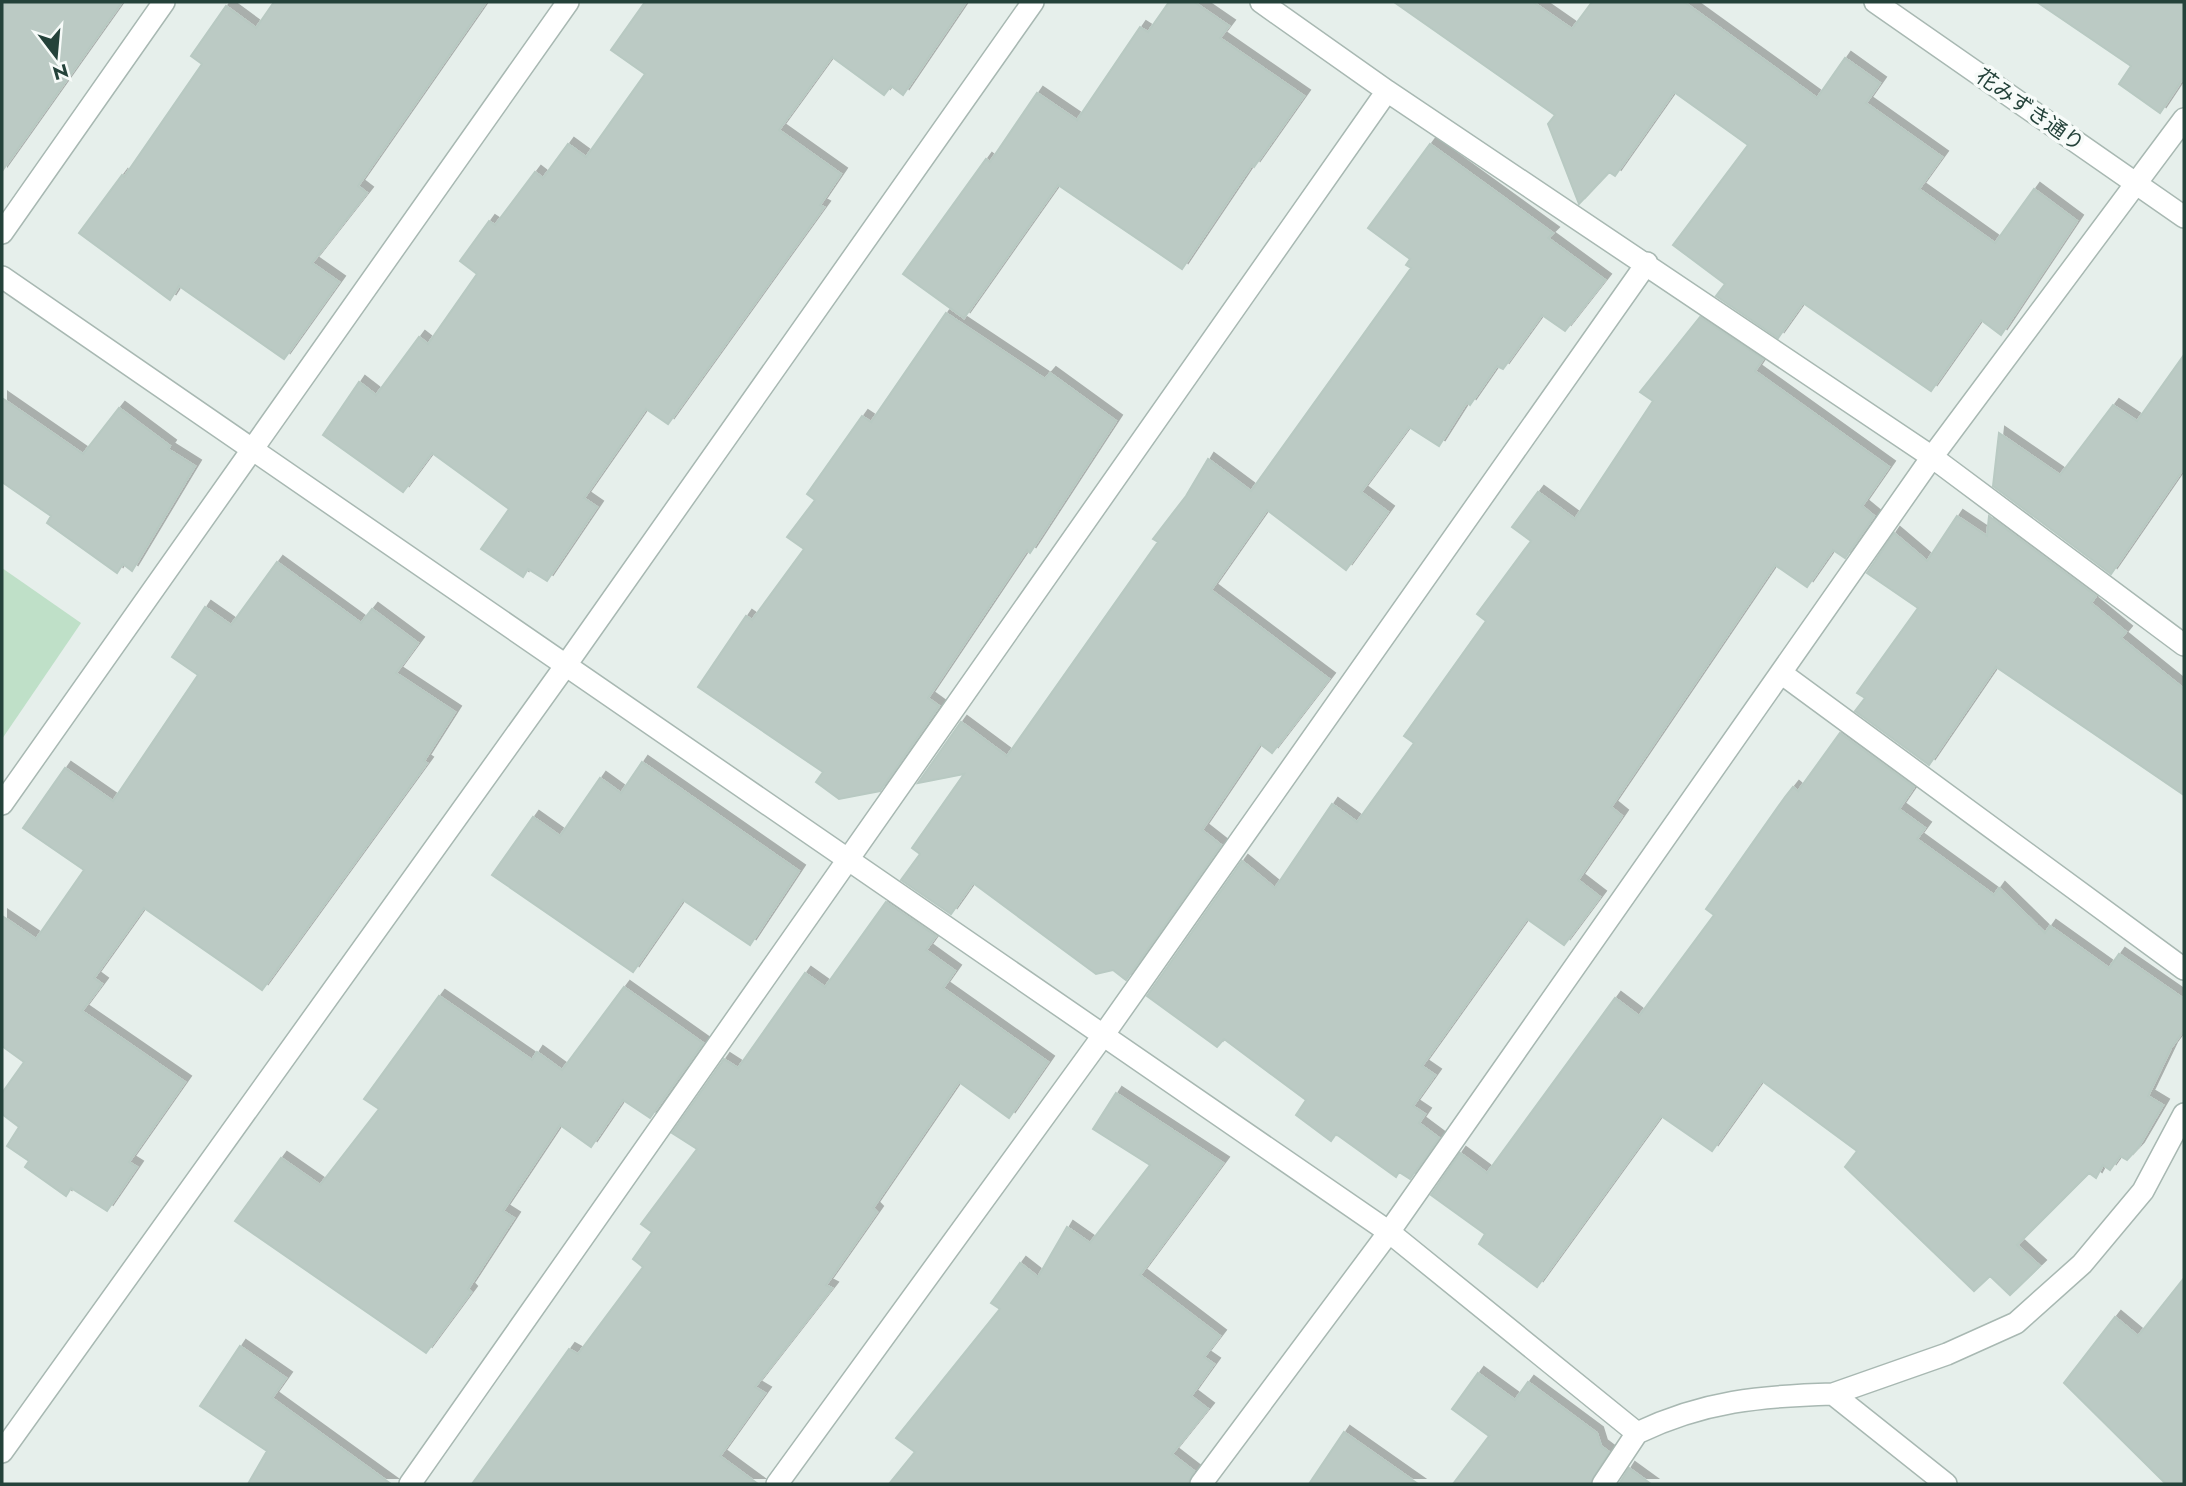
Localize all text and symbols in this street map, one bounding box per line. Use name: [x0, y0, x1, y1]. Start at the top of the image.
north arrow: [21, 21, 91, 91]
text: N: [50, 57, 72, 87]
street label: 花みずき通り: [1970, 62, 2090, 158]

